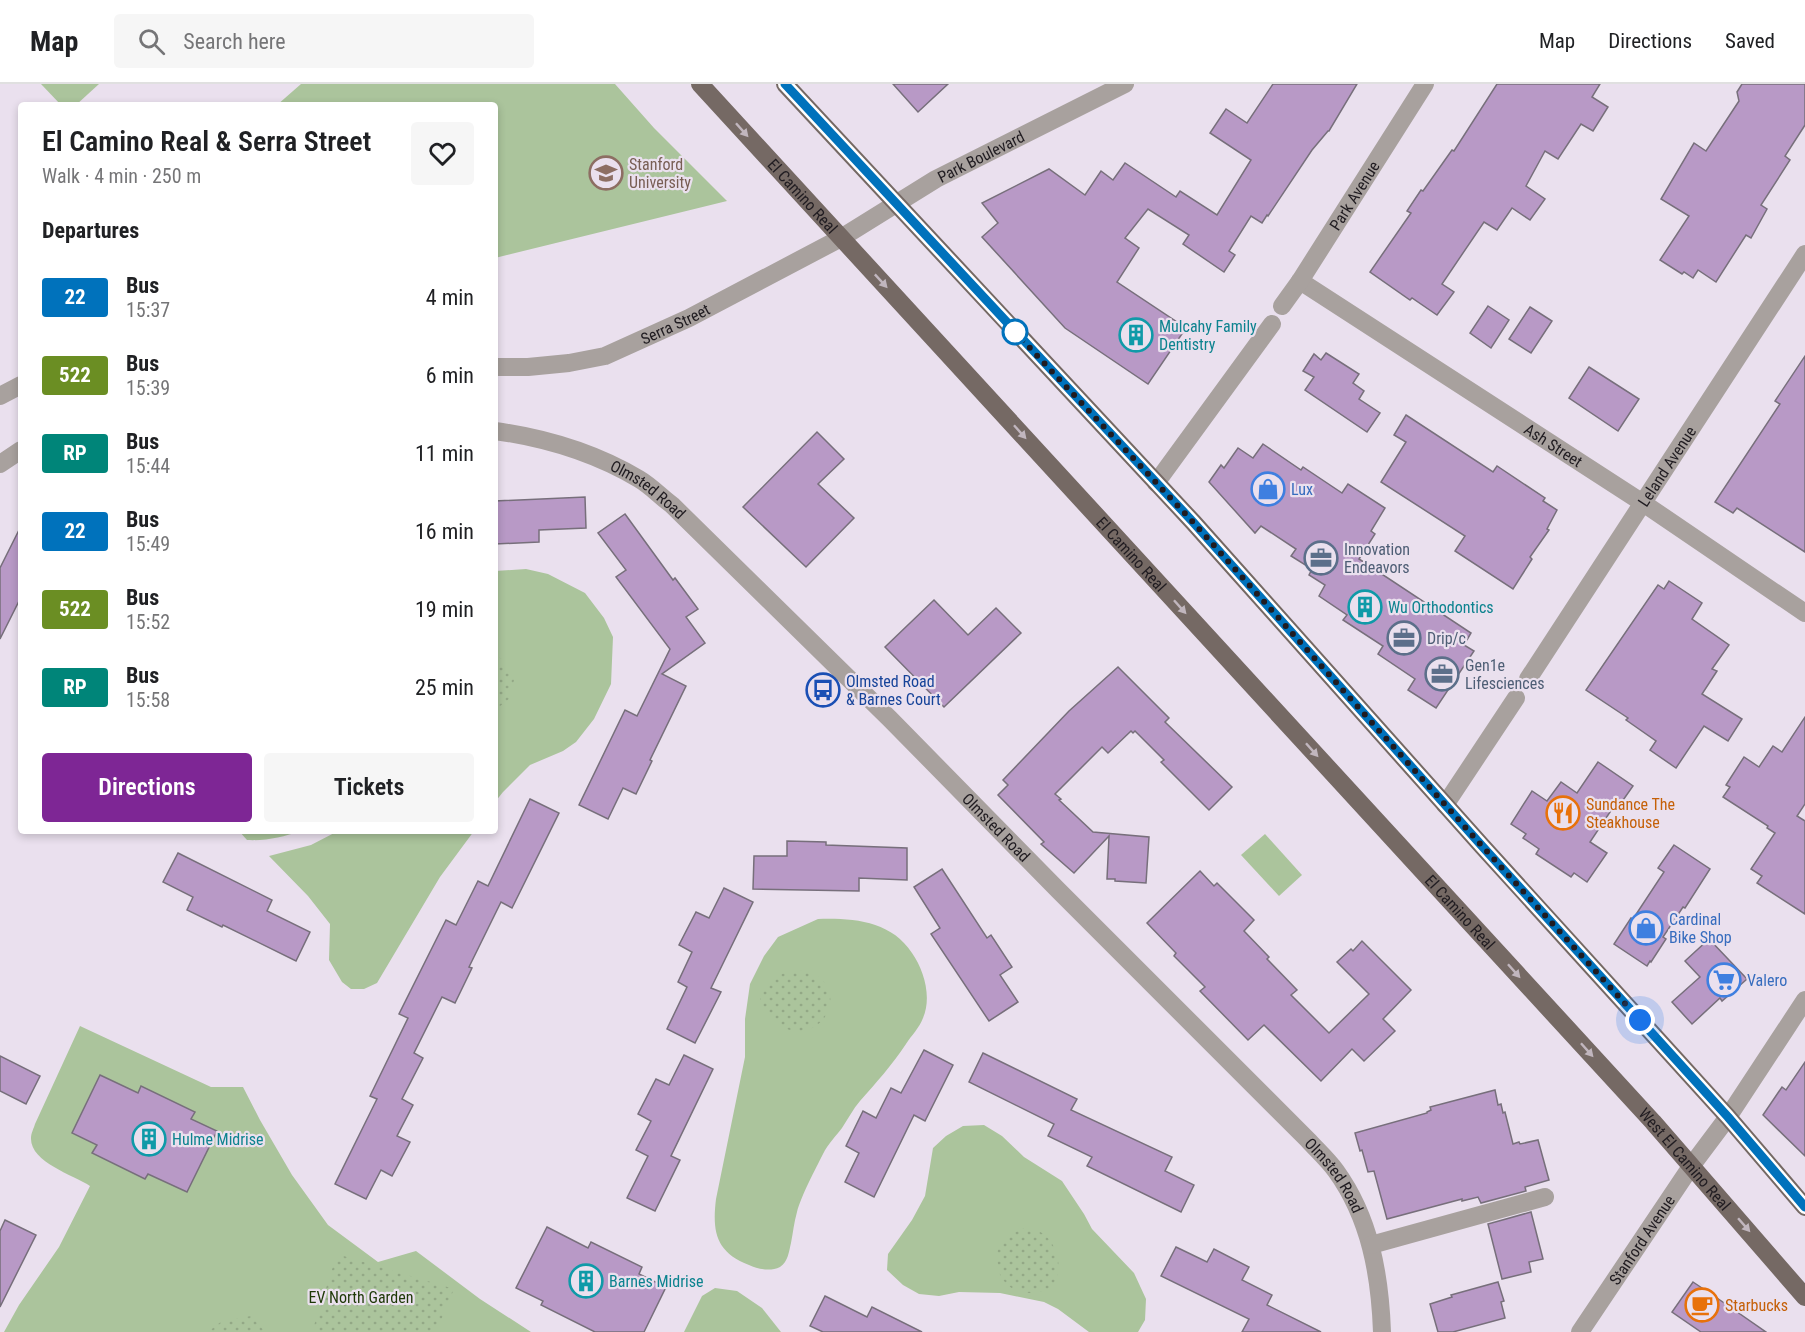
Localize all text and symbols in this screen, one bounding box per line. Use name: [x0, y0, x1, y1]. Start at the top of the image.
search box: [114, 14, 534, 68]
text: Map: [30, 25, 78, 58]
icon: search: [135, 25, 168, 58]
text: Search here: [183, 29, 286, 54]
text: Map: [1539, 29, 1575, 53]
text: Directions: [1608, 29, 1692, 53]
text: Saved: [1725, 29, 1775, 53]
button: heart: [411, 122, 474, 185]
one-way arrow: [735, 122, 748, 137]
text: El Camino Real & Serra Street: [42, 125, 371, 158]
street label: Park Boulevard: [934, 127, 1027, 186]
school or university icon: Stanford University: [588, 155, 624, 191]
place label: Stanford University: [629, 155, 691, 192]
street label: El Camino Real: [764, 155, 842, 237]
street label: Park Avenue: [1325, 157, 1383, 234]
text: Walk · 4 min · 250 m: [42, 164, 201, 188]
text: Departures: [42, 218, 139, 243]
text: Bus: [126, 273, 159, 298]
one-way arrow: [874, 274, 888, 289]
text: 22: [64, 285, 86, 309]
text: 4 min: [426, 285, 474, 310]
text: 15:37: [126, 298, 170, 322]
street label: Serra Street: [638, 299, 713, 348]
building icon: Mulcahy Family Dentistry: [1118, 317, 1154, 353]
place label: Mulcahy Family Dentistry: [1159, 317, 1257, 354]
unlabelled marker: [1002, 319, 1028, 345]
text: Bus: [126, 351, 159, 376]
text: 522: [59, 363, 91, 387]
text: 6 min: [426, 363, 474, 388]
text: 15:39: [126, 376, 170, 400]
street label: Ash Street: [1521, 419, 1586, 471]
street label: Leland Avenue: [1634, 423, 1700, 510]
one-way arrow: [1013, 424, 1026, 439]
text: Bus: [126, 429, 159, 454]
text: RP: [63, 441, 87, 465]
text: 11 min: [415, 441, 474, 466]
text: 15:44: [126, 454, 170, 478]
street label: Olmsted Road: [607, 456, 690, 523]
shop icon: Lux: [1250, 471, 1286, 507]
place label: Lux: [1291, 480, 1313, 499]
text: Bus: [126, 507, 159, 532]
street label: El Camino Real: [1093, 513, 1170, 595]
text: 22: [64, 519, 86, 543]
text: 16 min: [415, 519, 474, 544]
text: 15:49: [126, 532, 170, 556]
office icon: Innovation Endeavors: [1303, 540, 1339, 576]
place label: Innovation Endeavors: [1344, 540, 1410, 577]
text: Bus: [126, 585, 159, 610]
building icon: Wu Orthodontics: [1347, 589, 1383, 625]
text: 522: [59, 597, 91, 621]
text: 19 min: [415, 597, 474, 622]
place label: Wu Orthodontics: [1388, 598, 1494, 617]
one-way arrow: [1173, 599, 1187, 614]
text: 15:52: [126, 610, 170, 634]
office icon: Drip/c: [1386, 620, 1422, 656]
place label: Drip/c: [1427, 629, 1466, 648]
office icon: Gen1e Lifesciences: [1424, 656, 1460, 692]
place label: Gen1e Lifesciences: [1465, 656, 1544, 693]
text: Bus: [126, 663, 159, 688]
bus stop icon: Olmsted Road & Barnes Court: [805, 672, 841, 708]
place label: Olmsted Road & Barnes Court: [846, 672, 941, 709]
text: RP: [63, 675, 87, 699]
text: 25 min: [415, 675, 474, 700]
text: 15:58: [126, 688, 170, 712]
one-way arrow: [1305, 743, 1319, 758]
button: Directions: [42, 753, 252, 822]
button: Tickets: [264, 753, 474, 822]
street label: Olmsted Road: [958, 789, 1034, 865]
restaurant icon: Sundance The Steakhouse: [1545, 795, 1581, 831]
place label: Sundance The Steakhouse: [1586, 795, 1675, 832]
street label: El Camino Real: [1421, 871, 1499, 953]
shop icon: Cardinal Bike Shop: [1628, 910, 1664, 946]
place label: Cardinal Bike Shop: [1669, 910, 1732, 947]
supermarket icon: Valero: [1706, 962, 1742, 998]
one-way arrow: [1507, 964, 1521, 978]
place label: Valero: [1747, 971, 1787, 990]
your location: [1625, 1005, 1655, 1035]
one-way arrow: [1579, 1043, 1593, 1057]
street label: West El Camino Real: [1635, 1104, 1735, 1214]
building icon: Hulme Midrise: [131, 1121, 167, 1157]
place label: Hulme Midrise: [172, 1130, 264, 1149]
street label: Olmsted Road: [1301, 1134, 1368, 1216]
street label: Stanford Avenue: [1605, 1191, 1679, 1288]
one-way arrow: [1737, 1217, 1750, 1233]
building icon: Barnes Midrise: [568, 1263, 604, 1299]
place label: Barnes Midrise: [609, 1272, 704, 1291]
cafe icon: Starbucks: [1684, 1287, 1720, 1323]
park label: EV North Garden: [309, 1288, 413, 1307]
place label: Starbucks: [1725, 1296, 1788, 1315]

